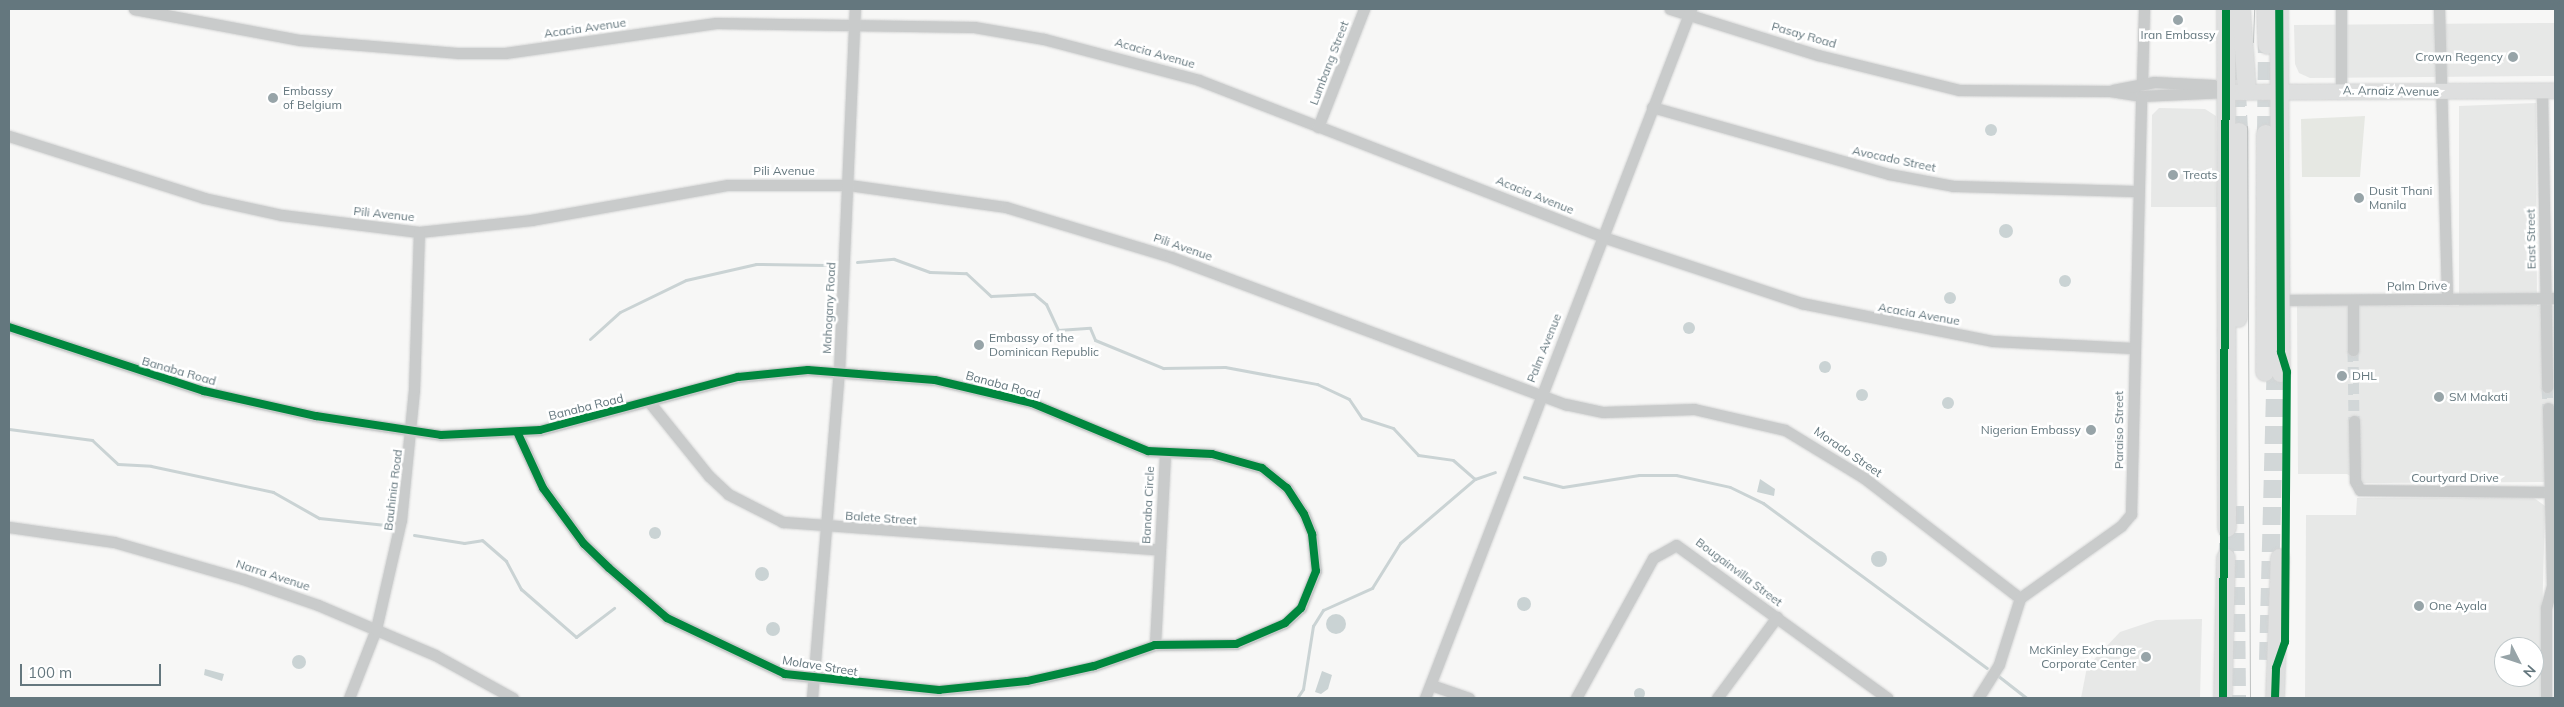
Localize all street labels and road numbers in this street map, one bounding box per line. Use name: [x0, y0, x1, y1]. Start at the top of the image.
street label: Acacia Avenue: [543, 15, 627, 41]
street label: Lumbang Street: [1306, 19, 1352, 107]
street label: Pasay Road: [1770, 19, 1838, 51]
street label: Acacia Avenue: [1113, 35, 1197, 71]
street label: A. Arnaiz Avenue: [2343, 83, 2439, 99]
street label: Avocado Street: [1851, 143, 1937, 175]
street label: Pili Avenue: [753, 164, 815, 178]
street label: Acacia Avenue: [1494, 173, 1576, 217]
street label: Pili Avenue: [353, 204, 415, 224]
street label: East Street: [2523, 209, 2539, 269]
street label: Pili Avenue: [1152, 230, 1214, 264]
street label: Mahogany Road: [819, 262, 839, 354]
street label: Palm Drive: [2387, 278, 2447, 294]
street label: Acacia Avenue: [1877, 300, 1961, 328]
street label: Palm Avenue: [1524, 311, 1564, 385]
street label: Banaba Road: [140, 354, 218, 388]
street label: Banaba Road: [964, 368, 1042, 402]
street label: Banaba Road: [547, 391, 625, 423]
street label: Paraiso Street: [2112, 391, 2126, 469]
street label: Morado Street: [1811, 424, 1885, 480]
street label: Bauhinia Road: [381, 449, 405, 531]
street label: Banaba Circle: [1139, 466, 1157, 544]
street label: Courtyard Drive: [2411, 471, 2499, 485]
street label: Balete Street: [845, 508, 917, 528]
street label: Bougainvilla Street: [1693, 535, 1785, 609]
street label: Narra Avenue: [234, 556, 312, 594]
street label: Molave Street: [781, 653, 859, 679]

